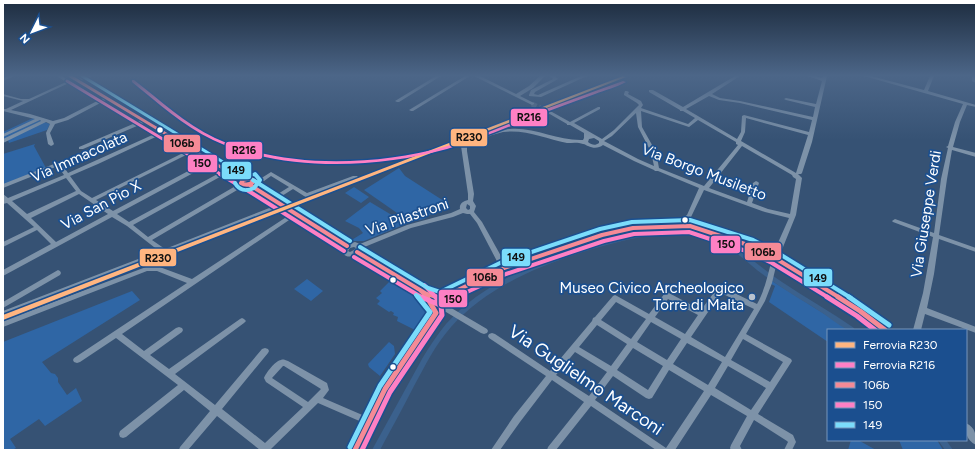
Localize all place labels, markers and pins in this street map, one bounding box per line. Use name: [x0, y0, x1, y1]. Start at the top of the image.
unlabelled marker: [155, 125, 165, 135]
unlabelled marker: [680, 215, 690, 225]
unlabelled marker: [388, 275, 398, 285]
place label: Museo Civico Archeologico Torre di Malta: [560, 279, 744, 314]
marker: Museo Civico Archeologico Torre di Malta: [747, 292, 757, 302]
unlabelled marker: [388, 362, 398, 372]

